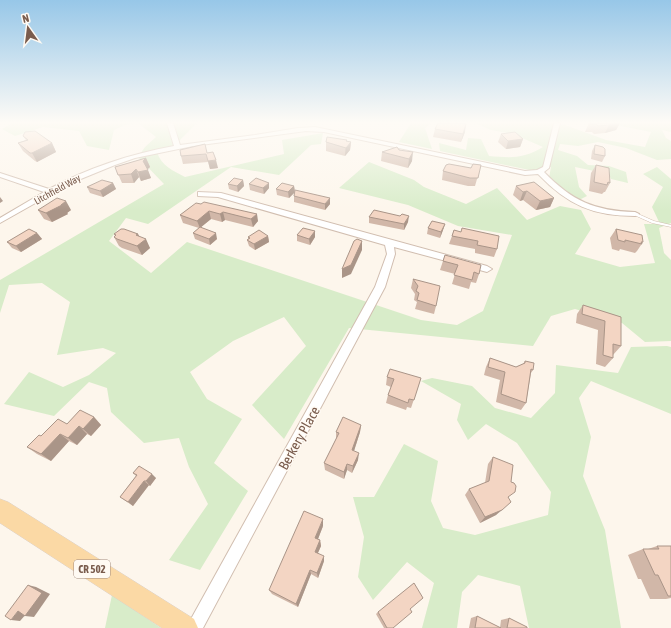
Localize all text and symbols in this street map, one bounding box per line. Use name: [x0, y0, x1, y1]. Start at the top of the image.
north arrow: [8, 8, 48, 48]
text: N: [21, 12, 30, 25]
street label: Litchfield Way: [32, 172, 82, 207]
street label: Berkery Place: [275, 404, 323, 472]
road number: CR 502: [74, 560, 110, 578]

